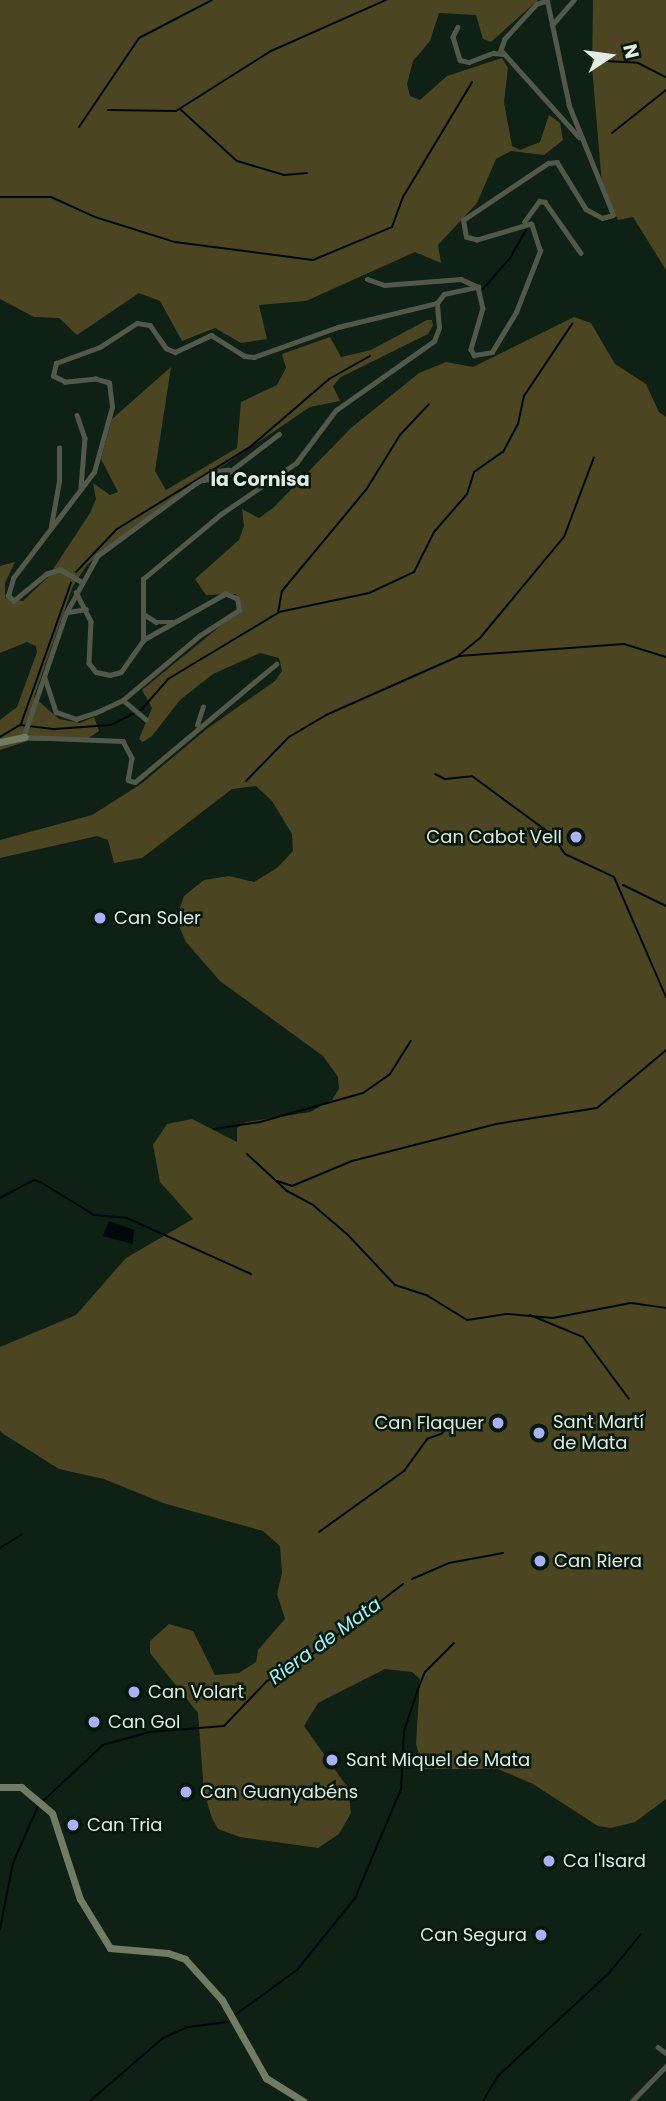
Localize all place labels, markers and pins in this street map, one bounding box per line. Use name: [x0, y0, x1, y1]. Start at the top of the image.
place label: Can Cabot Vell: [426, 826, 562, 848]
marker: Can Cabot Vell: [568, 829, 584, 845]
place label: Can Soler: [114, 907, 201, 929]
marker: Can Soler: [92, 910, 108, 926]
place label: Can Flaquer: [374, 1412, 484, 1434]
place label: Sant Martí de Mata: [553, 1412, 644, 1454]
marker: Can Flaquer: [490, 1415, 506, 1431]
marker: Sant Martí de Mata: [531, 1425, 547, 1441]
place label: Can Riera: [554, 1550, 642, 1572]
marker: Can Riera: [532, 1553, 548, 1569]
place label: Can Volart: [148, 1681, 244, 1703]
marker: Can Volart: [126, 1684, 142, 1700]
place label: Can Gol: [108, 1711, 180, 1733]
marker: Can Gol: [86, 1714, 102, 1730]
place label: Sant Miquel de Mata: [346, 1749, 530, 1771]
marker: Sant Miquel de Mata: [324, 1752, 340, 1768]
place label: Can Guanyabéns: [200, 1781, 358, 1803]
marker: Can Guanyabéns: [178, 1784, 194, 1800]
place label: Can Tria: [87, 1814, 162, 1836]
marker: Can Tria: [65, 1817, 81, 1833]
place label: Ca l'Isard: [563, 1850, 646, 1872]
marker: Ca l'Isard: [541, 1853, 557, 1869]
place label: Can Segura: [420, 1924, 527, 1946]
marker: Can Segura: [533, 1927, 549, 1943]

